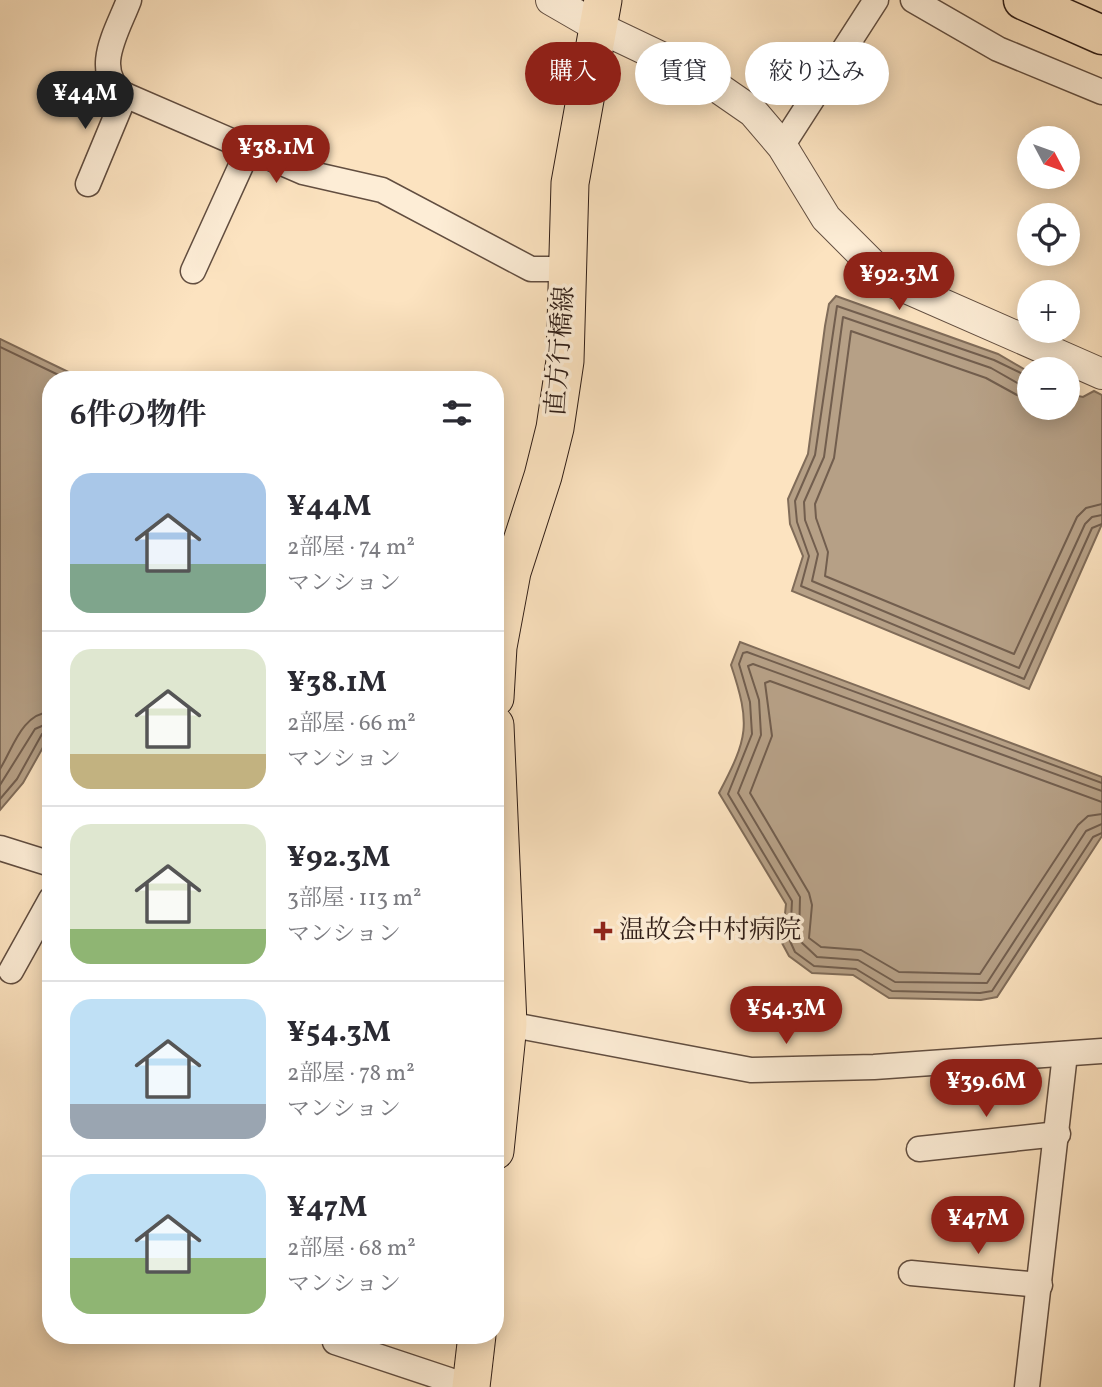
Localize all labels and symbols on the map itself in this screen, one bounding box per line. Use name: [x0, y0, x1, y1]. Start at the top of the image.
pin: ¥44M: [44, 72, 126, 131]
pin: ¥38.1M: [219, 125, 333, 185]
north arrow: [1017, 126, 1080, 189]
pin: ¥92.3M: [842, 252, 956, 312]
street label: 直方行橋線: [539, 285, 583, 417]
place label: 温故会中村病院: [619, 913, 801, 949]
marker: 温故会中村病院: [593, 921, 613, 941]
pin: ¥54.3M: [729, 986, 843, 1046]
pin: ¥39.6M: [929, 1060, 1043, 1119]
pin: ¥47M: [937, 1196, 1019, 1256]

